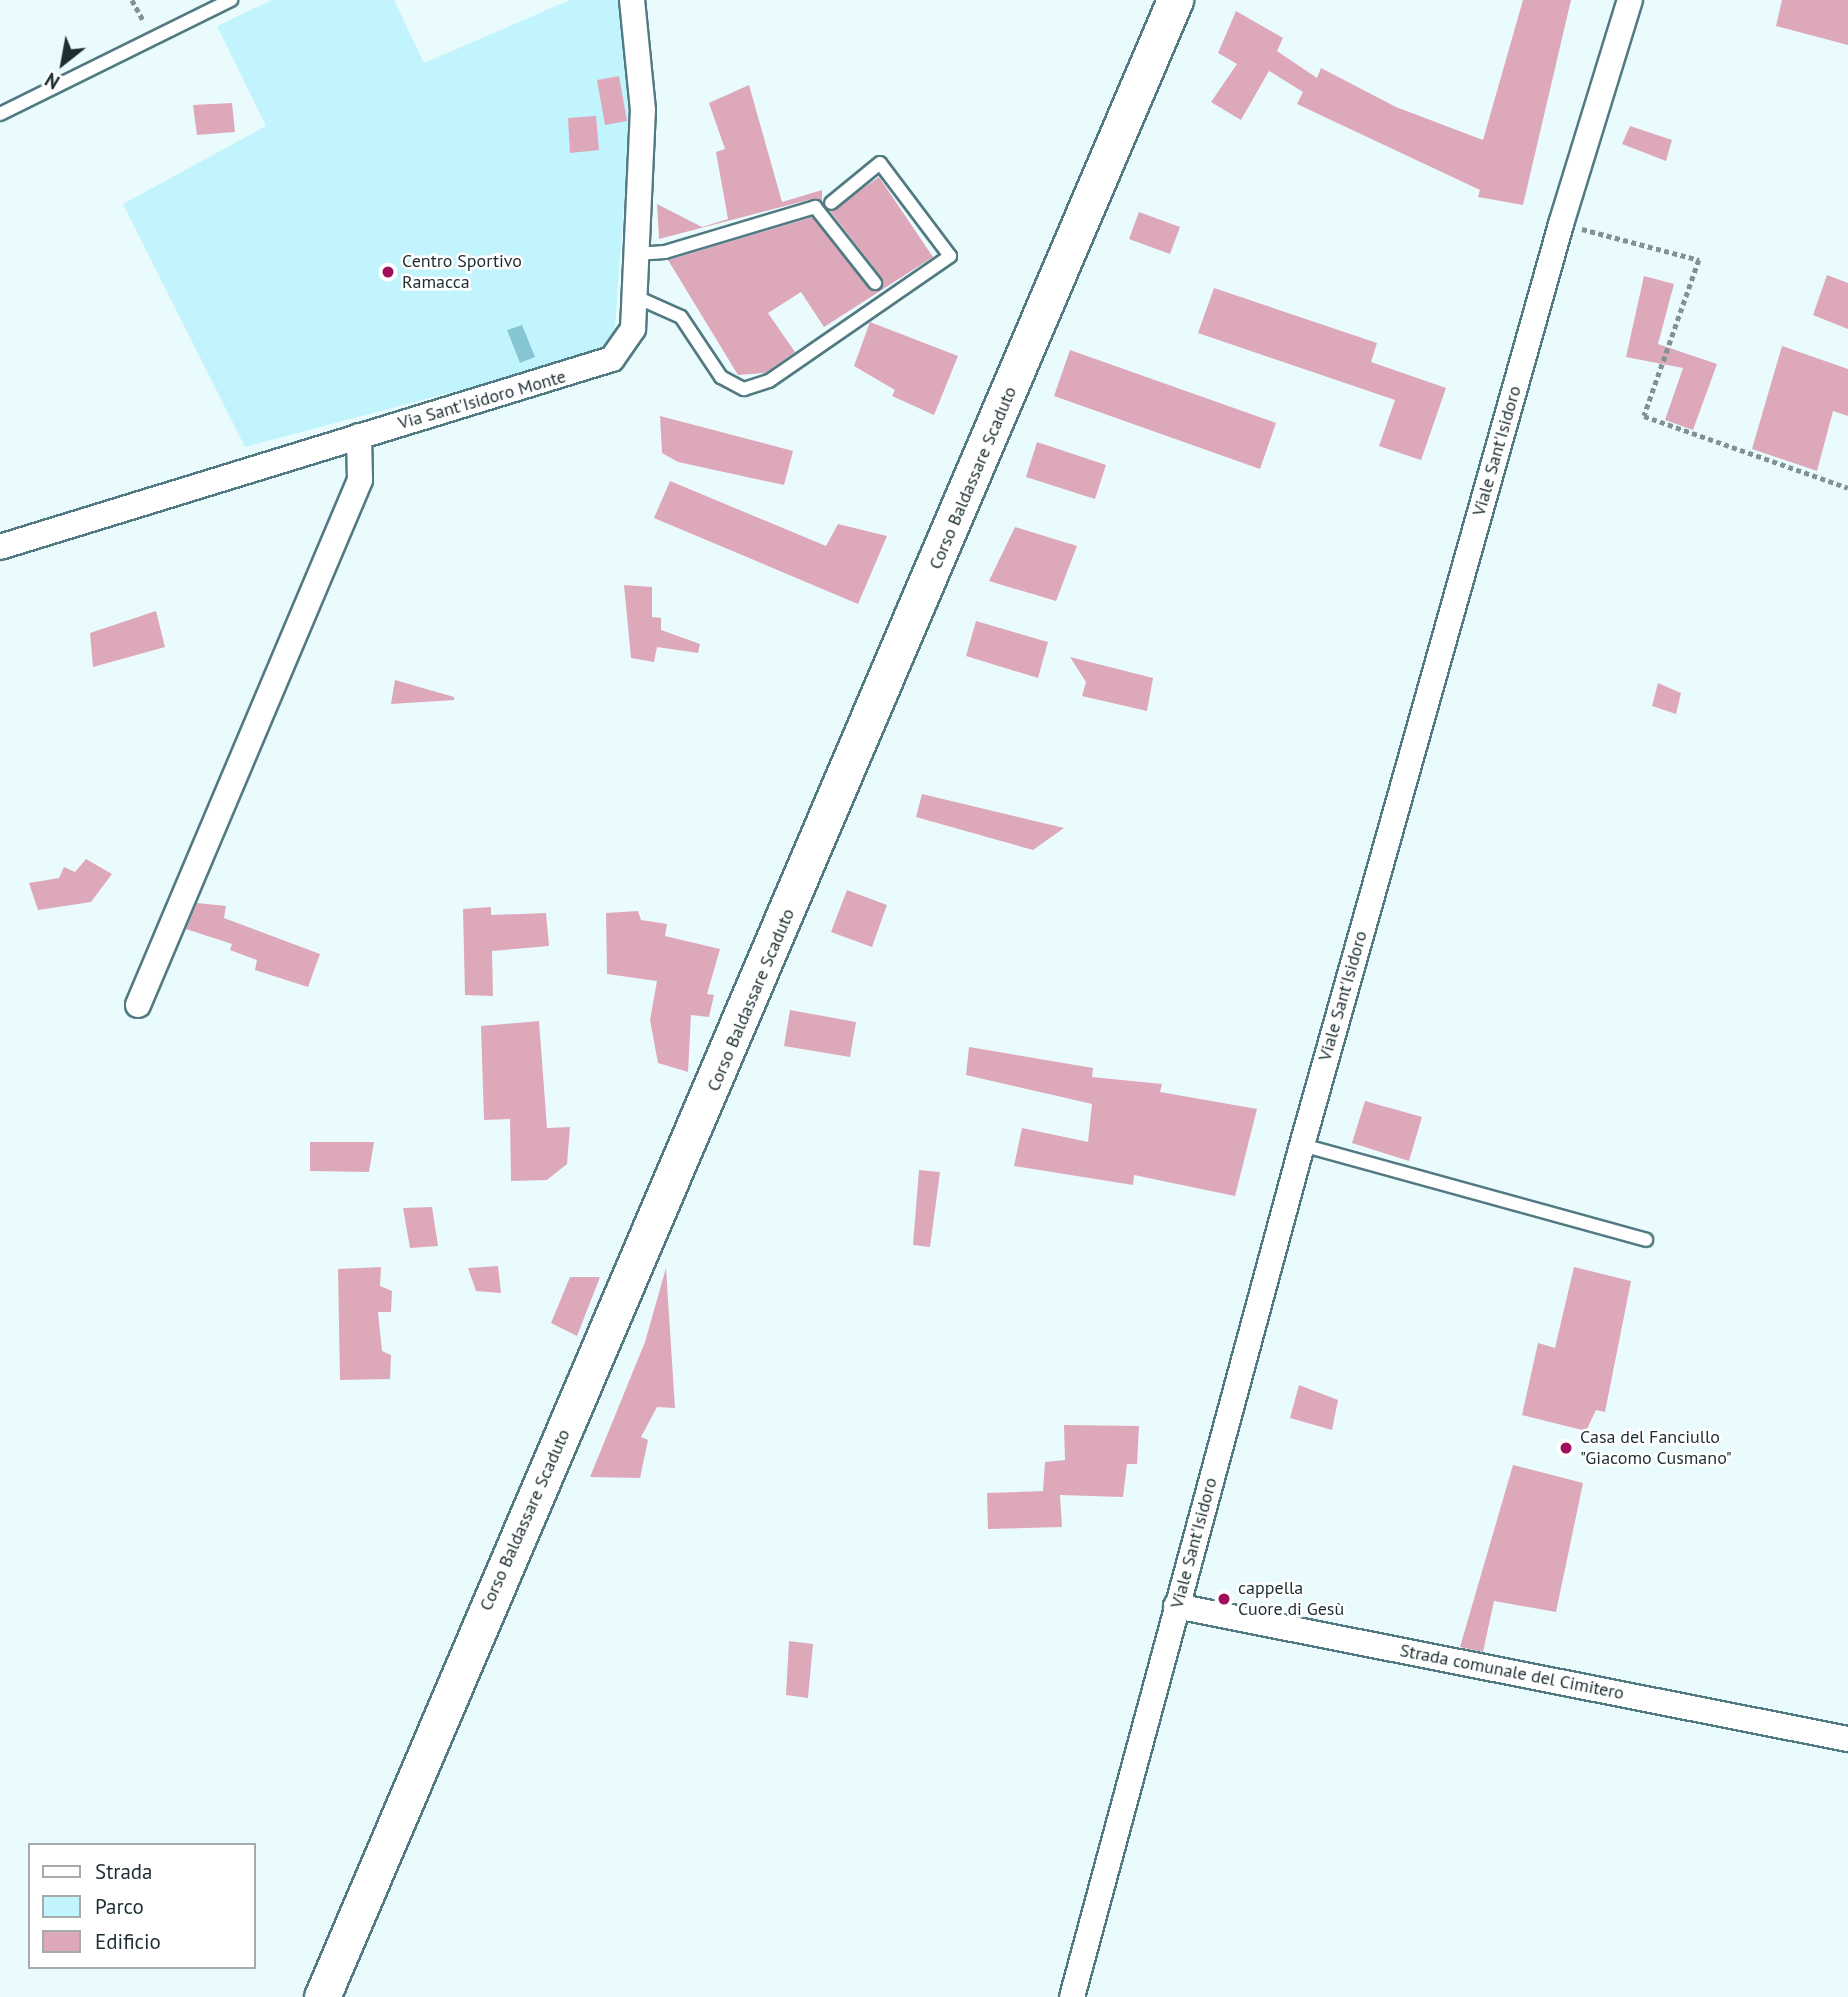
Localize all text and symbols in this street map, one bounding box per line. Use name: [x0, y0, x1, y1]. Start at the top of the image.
north arrow: [28, 28, 98, 98]
text: N: [41, 68, 64, 95]
place label: Centro Sportivo Ramacca: [402, 251, 522, 294]
marker: Centro Sportivo Ramacca: [380, 264, 396, 280]
street label: Via Sant'Isidoro Monte: [396, 366, 568, 434]
street label: Corso Baldassare Scaduto: [925, 383, 1021, 573]
street label: Viale Sant'Isidoro: [1468, 383, 1526, 519]
street label: Corso Baldassare Scaduto: [703, 905, 799, 1095]
street label: Viale Sant'Isidoro: [1314, 928, 1372, 1064]
street label: Corso Baldassare Scaduto: [475, 1426, 575, 1614]
place label: Casa del Fanciullo "Giacomo Cusmano": [1580, 1427, 1732, 1470]
marker: Casa del Fanciullo "Giacomo Cusmano": [1558, 1440, 1574, 1456]
street label: Viale Sant'Isidoro: [1166, 1475, 1222, 1611]
place label: cappella Cuore di Gesù: [1238, 1578, 1344, 1620]
marker: cappella Cuore di Gesù: [1216, 1591, 1232, 1607]
street label: Strada comunale del Cimitero: [1398, 1640, 1626, 1704]
legend: [28, 1843, 256, 1969]
text: Strada: [95, 1858, 153, 1885]
text: Parco: [95, 1893, 144, 1920]
text: Edificio: [95, 1928, 161, 1955]

